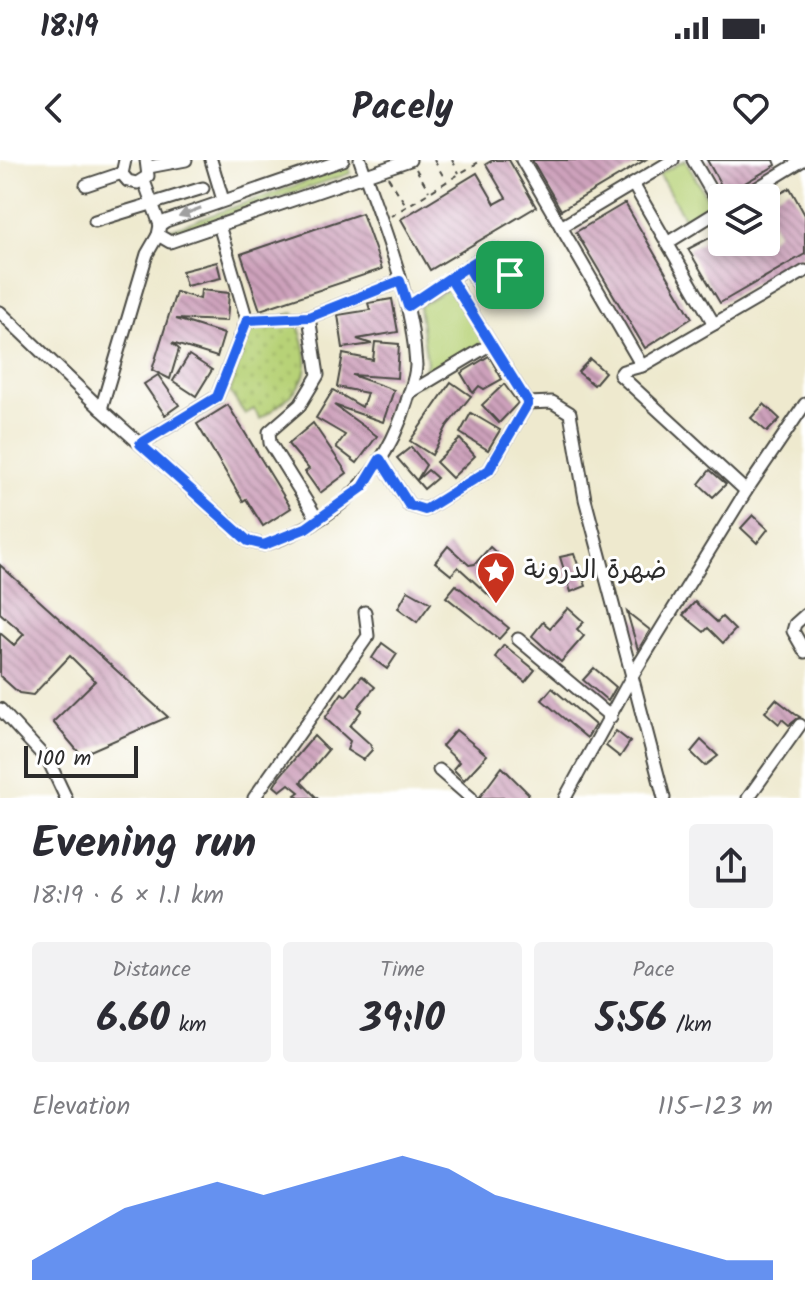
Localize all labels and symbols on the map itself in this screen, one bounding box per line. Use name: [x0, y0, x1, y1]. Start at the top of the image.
one-way arrow: [178, 206, 202, 219]
pin: [476, 241, 544, 309]
place icon: ضهرة الدرونة: [475, 550, 517, 605]
place label: ضهرة الدرونة: [524, 550, 667, 592]
scale bar: [24, 742, 138, 778]

